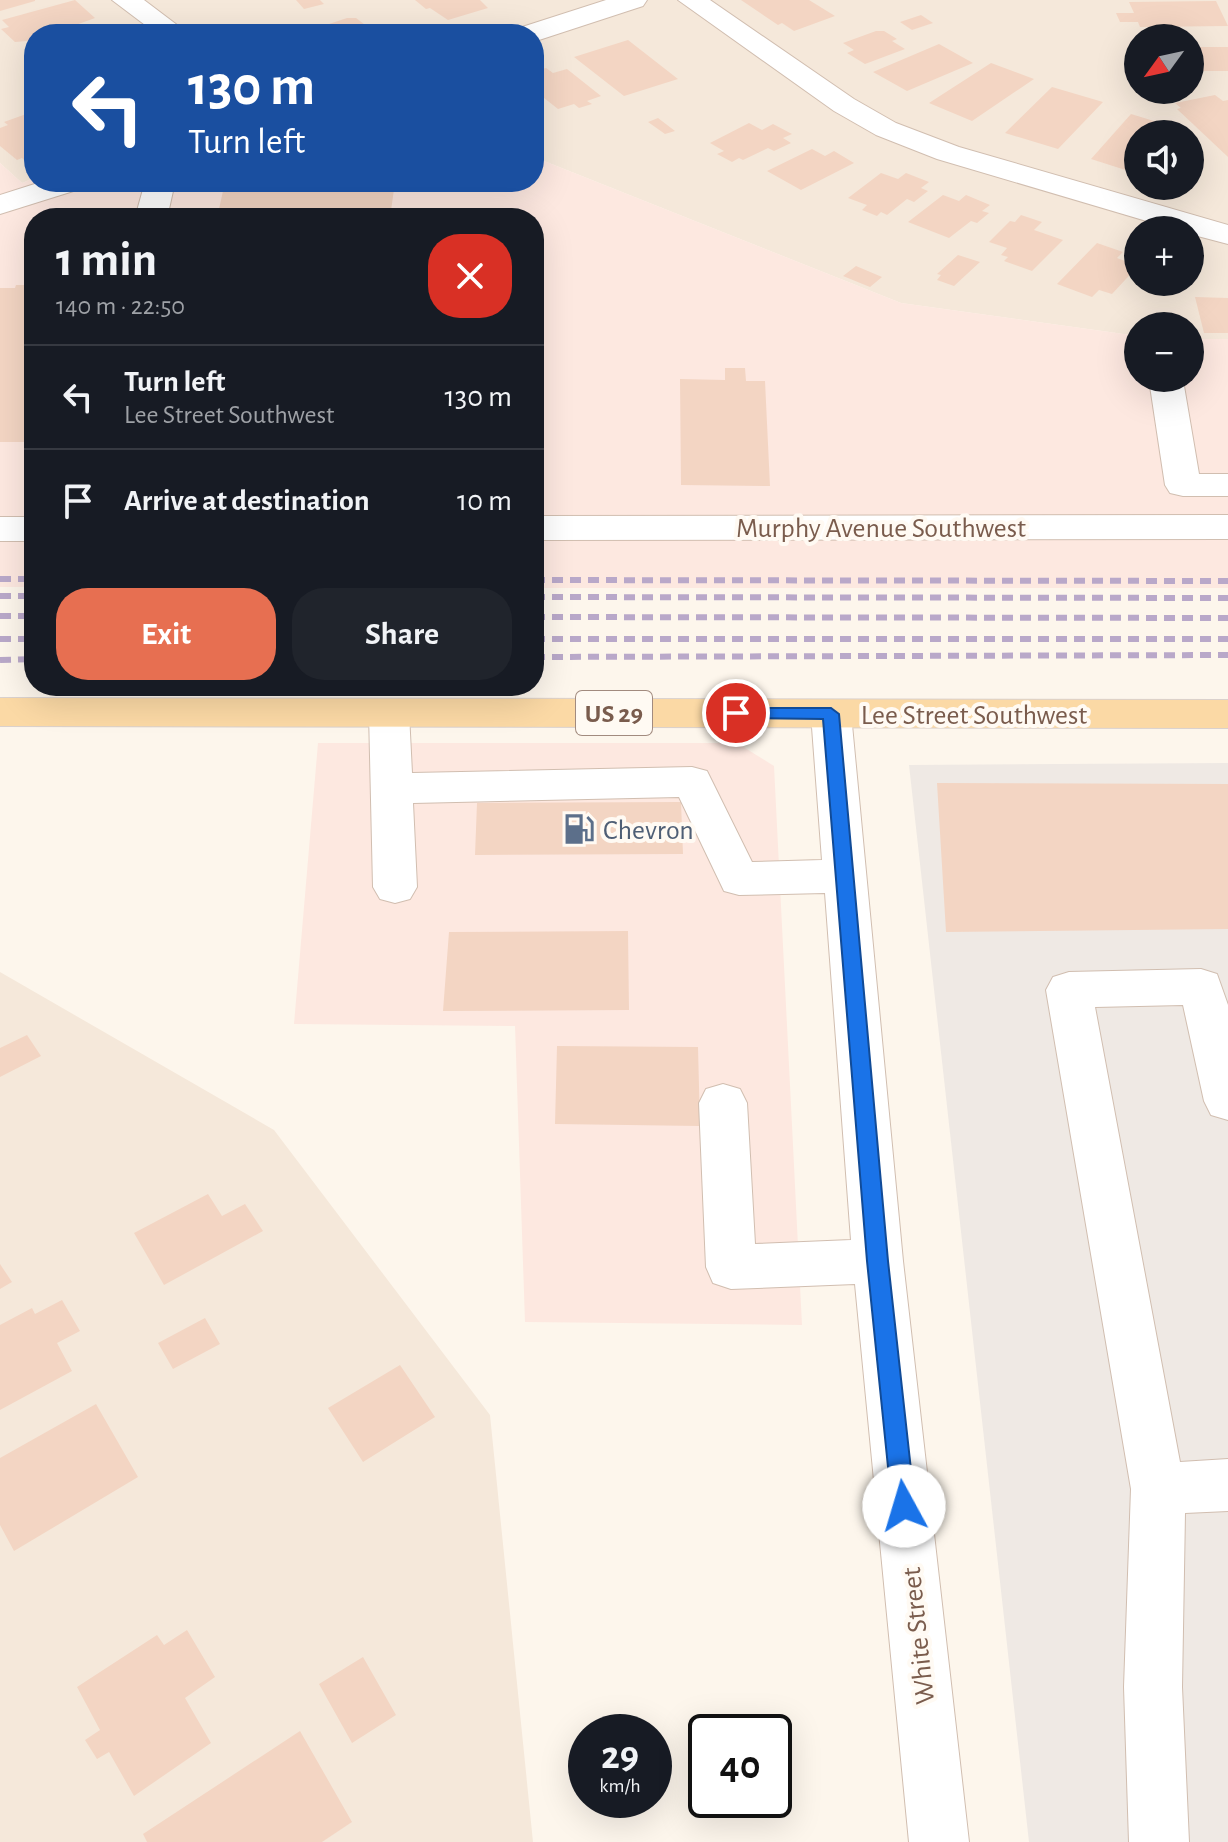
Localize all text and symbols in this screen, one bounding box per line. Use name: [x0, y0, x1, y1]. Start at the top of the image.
north arrow: [1124, 24, 1204, 104]
map controls: [1124, 24, 1204, 392]
icon: left: [56, 56, 160, 160]
text: 130 m: [188, 59, 315, 115]
button: sound: [1124, 120, 1204, 200]
text: Turn left: [188, 124, 305, 160]
button: +: [1124, 216, 1204, 296]
button: close: [428, 234, 512, 318]
text: 1 min: [56, 237, 157, 285]
text: 140 m · 22:50: [56, 293, 185, 319]
button: −: [1124, 312, 1204, 392]
text: Turn left: [124, 367, 225, 397]
icon: left: [56, 375, 100, 419]
text: 130 m: [445, 382, 512, 412]
text: Lee Street Southwest: [124, 402, 334, 428]
icon: arrive: [56, 479, 100, 523]
text: Arrive at destination: [124, 486, 370, 516]
text: 10 m: [457, 486, 512, 516]
street label: Murphy Avenue Southwest: [736, 515, 1026, 543]
button: Exit: [56, 588, 276, 680]
button: Share: [292, 588, 512, 680]
pin: [702, 679, 770, 747]
road number: US 29: [576, 691, 652, 735]
icon: arrive: [714, 691, 758, 735]
street label: Lee Street Southwest: [861, 702, 1087, 730]
fuel station icon: Chevron: [562, 812, 596, 846]
place label: Chevron: [603, 817, 694, 845]
position arrow: [862, 1464, 946, 1548]
street label: White Street: [898, 1566, 940, 1706]
speed limit sign: 40: [688, 1714, 792, 1818]
text: 29: [601, 1736, 639, 1776]
text: km/h: [599, 1776, 641, 1796]

